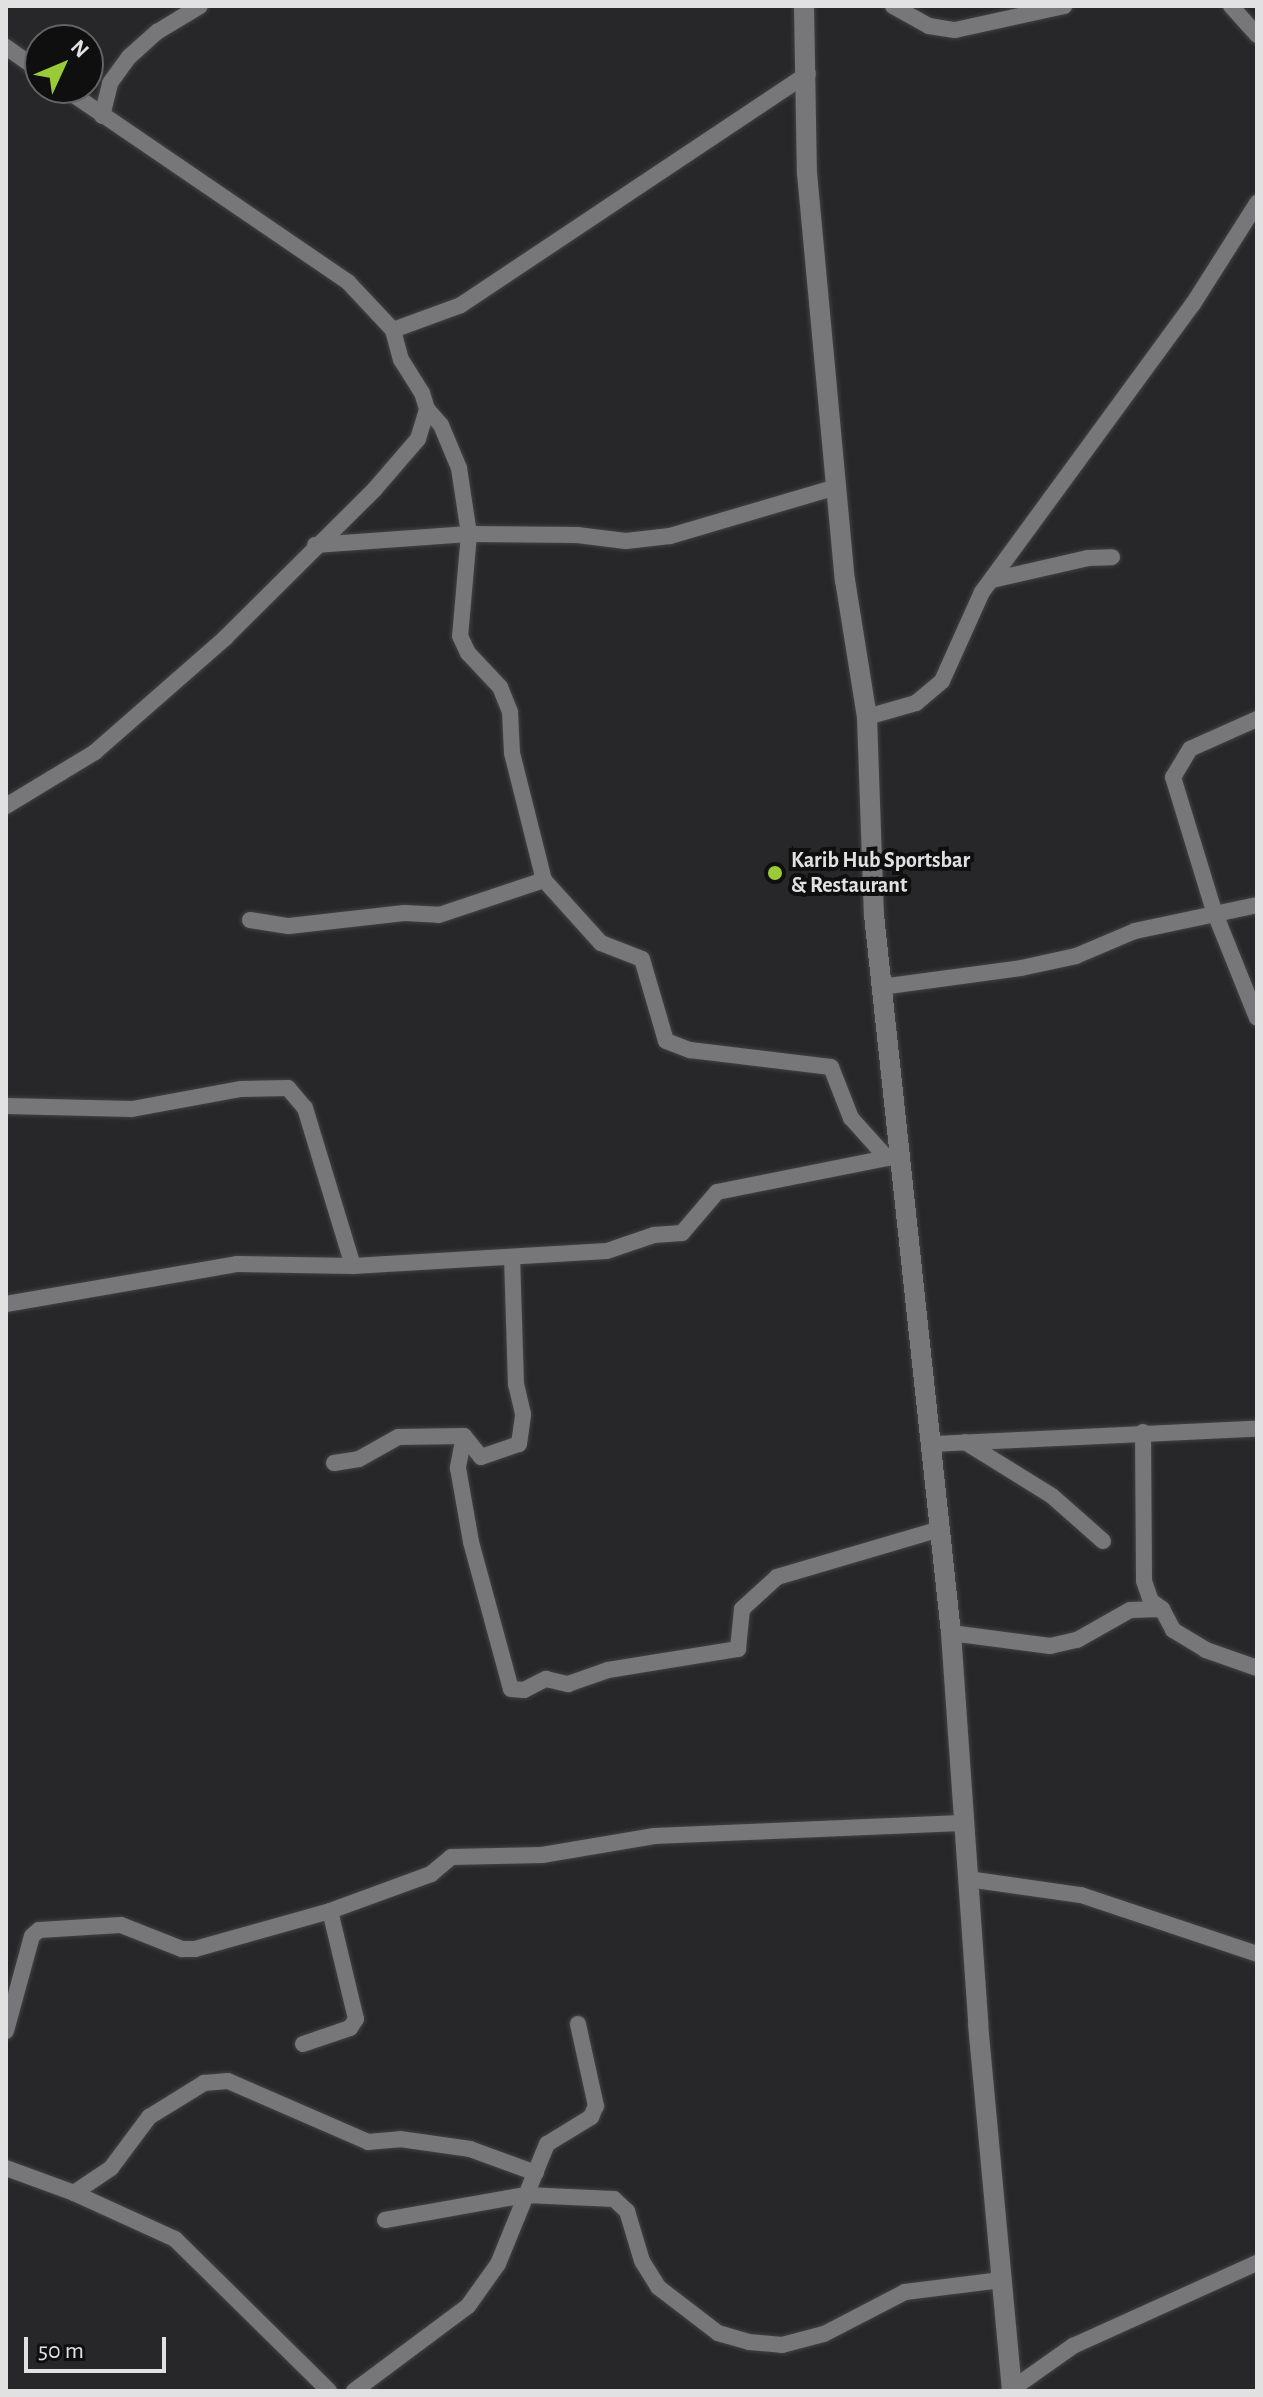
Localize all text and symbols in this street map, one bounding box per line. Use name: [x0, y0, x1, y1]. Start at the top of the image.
north arrow: [24, 24, 104, 104]
text: N: [67, 36, 93, 62]
place label: Karib Hub Sportsbar & Restaurant: [791, 847, 970, 898]
marker: Karib Hub Sportsbar & Restaurant: [766, 864, 784, 882]
scale bar: [28, 2321, 170, 2371]
text: 50 m: [38, 2339, 84, 2363]

